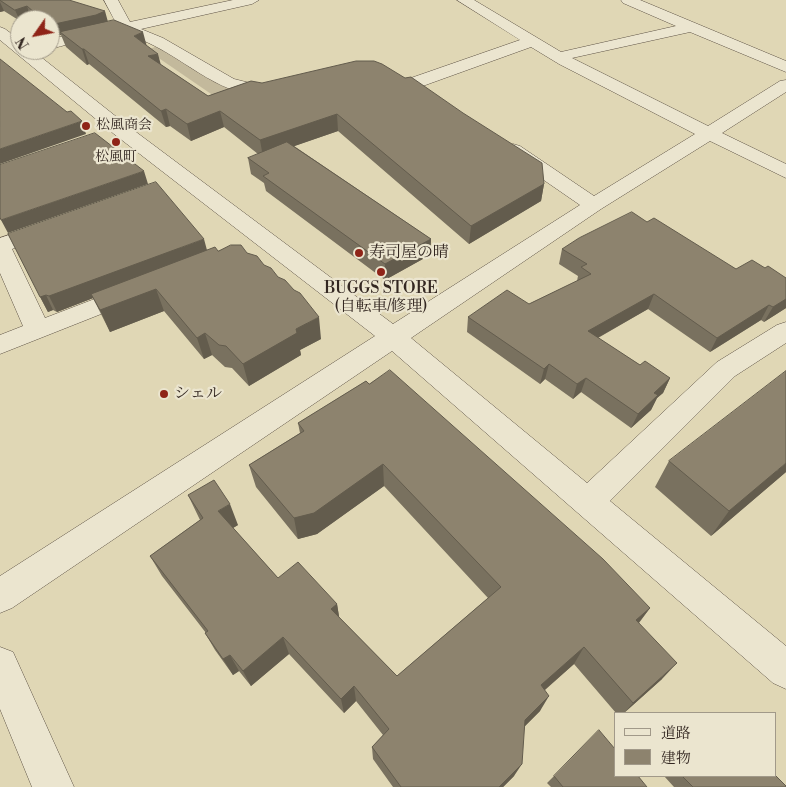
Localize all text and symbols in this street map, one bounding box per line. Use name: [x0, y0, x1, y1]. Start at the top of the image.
north arrow: [10, 10, 60, 60]
text: N: [13, 33, 34, 52]
place label: 松風商会: [96, 118, 152, 134]
marker: 松風商会: [80, 120, 92, 132]
marker: 松風町: [110, 136, 122, 148]
place label: 松風町: [95, 150, 137, 166]
place label: 寿司屋の晴: [369, 243, 449, 263]
marker: 寿司屋の晴: [353, 247, 365, 259]
marker: BUGGS STORE (自転車/修理): [375, 266, 387, 278]
place label: BUGGS STORE (自転車/修理): [324, 279, 438, 317]
place label: シェル: [174, 384, 222, 404]
marker: シェル: [158, 388, 170, 400]
legend: [614, 712, 776, 777]
text: 道路: [661, 724, 691, 743]
text: 建物: [661, 749, 691, 768]

